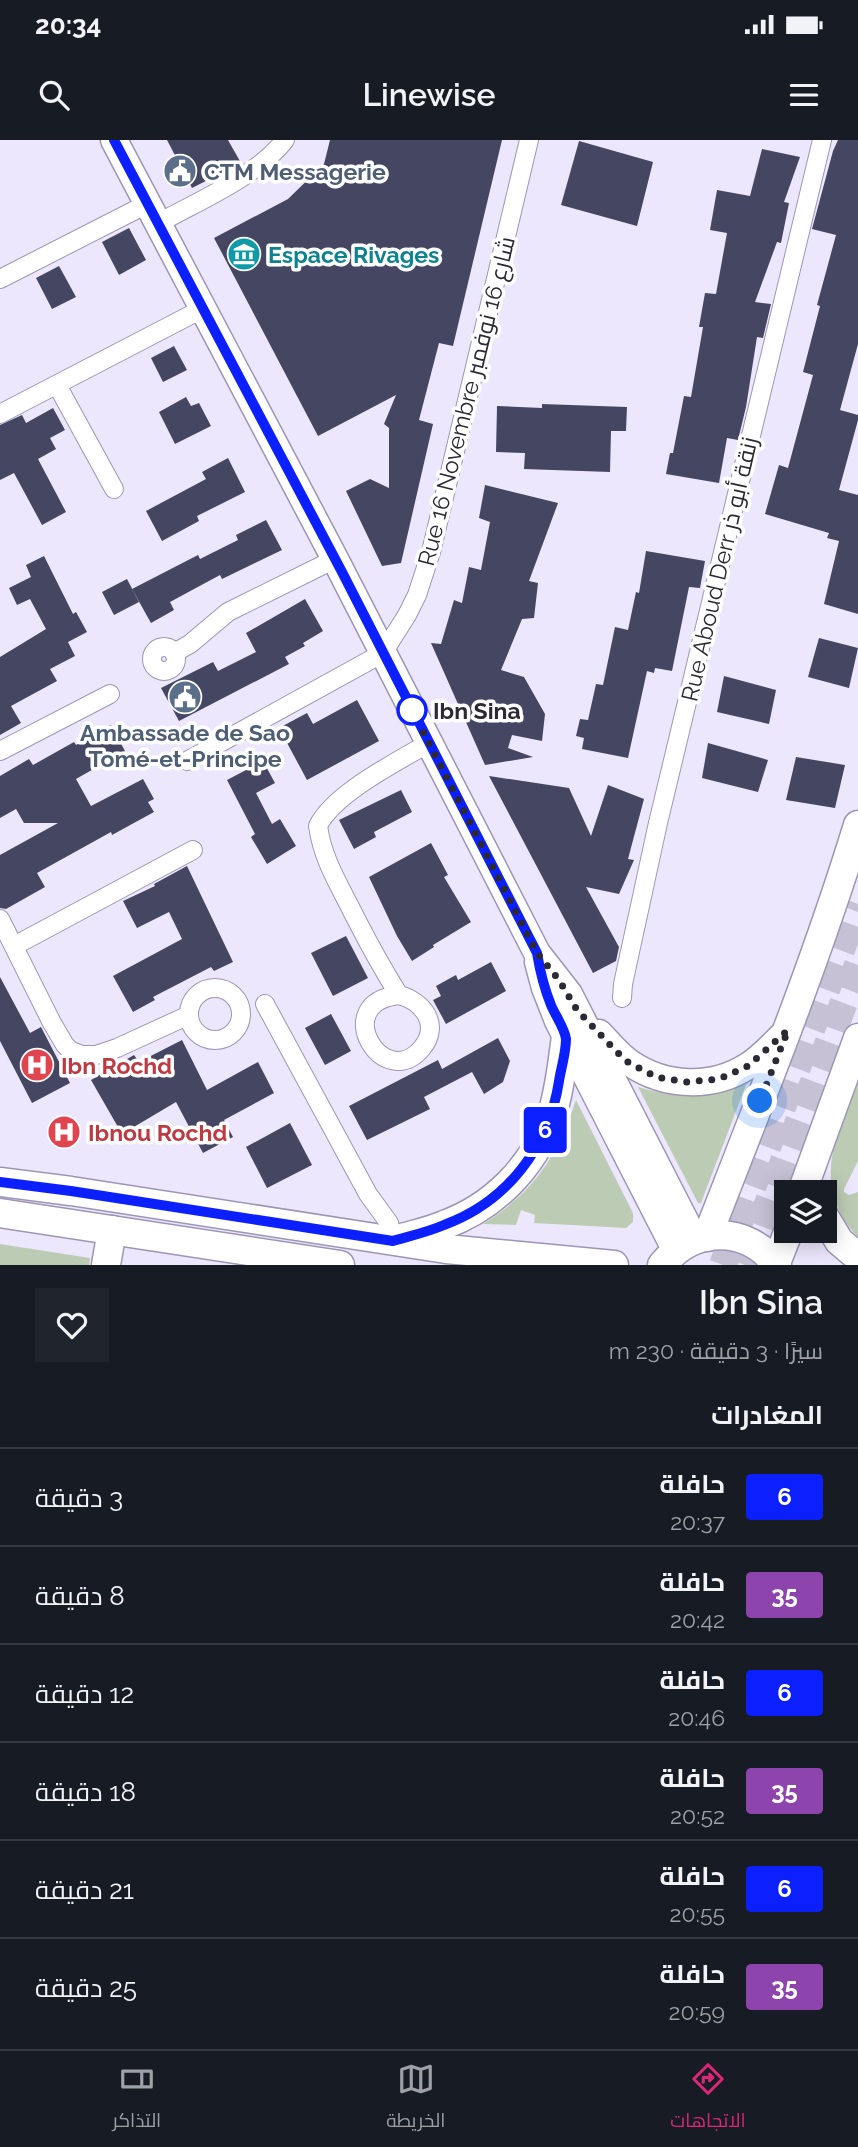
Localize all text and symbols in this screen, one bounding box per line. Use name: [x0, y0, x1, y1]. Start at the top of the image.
text: 20:34: [35, 10, 101, 40]
icon: search: [35, 76, 73, 114]
text: Linewise: [362, 76, 496, 113]
icon: menu: [785, 76, 823, 114]
public building icon: CTM Messagerie: [161, 152, 199, 190]
place label: CTM Messagerie: [204, 158, 386, 185]
street label: Rue 16 Novembre شارع 16 نوفمبر: [412, 233, 523, 569]
museum icon: Espace Rivages: [225, 235, 263, 273]
place label: Espace Rivages: [268, 241, 439, 268]
street label: Rue Aboud Derr زنقة أبو ذر: [674, 434, 763, 704]
public building icon: Ambassade de Sao Tomé-et-Principe: [166, 678, 204, 716]
marker: Ibn Sina: [397, 695, 427, 725]
place label: Ibn Sina: [433, 697, 521, 724]
place label: Ambassade de Sao Tomé-et-Principe: [80, 719, 290, 772]
hospital icon: Ibn Rochd: [18, 1046, 56, 1084]
place label: Ibn Rochd: [61, 1052, 172, 1079]
your location: [742, 1083, 777, 1118]
line badge: 6: [522, 1107, 568, 1153]
hospital icon: Ibnou Rochd: [45, 1113, 83, 1151]
text: 6: [538, 1115, 552, 1144]
place label: Ibnou Rochd: [88, 1119, 227, 1146]
map controls: [774, 1180, 837, 1243]
button: layers: [774, 1180, 837, 1243]
text: Ibn Sina: [699, 1283, 823, 1322]
button: heart: [35, 1288, 109, 1362]
text: سيرًا · 3 دقيقة · 230 m: [609, 1337, 823, 1364]
text: المغادرات: [711, 1400, 823, 1430]
text: حافلة: [660, 1469, 725, 1499]
text: 6: [777, 1482, 792, 1511]
text: 3 دقيقة: [35, 1483, 123, 1513]
text: 20:37: [670, 1508, 725, 1535]
text: حافلة: [660, 1567, 725, 1597]
text: 35: [771, 1580, 798, 1609]
text: 8 دقيقة: [35, 1581, 125, 1611]
text: 20:42: [670, 1606, 725, 1633]
text: حافلة: [660, 1665, 725, 1695]
text: 6: [777, 1678, 792, 1707]
text: 12 دقيقة: [35, 1679, 134, 1709]
text: 20:46: [668, 1704, 725, 1731]
text: حافلة: [660, 1763, 725, 1793]
text: 35: [771, 1776, 798, 1805]
text: 18 دقيقة: [35, 1777, 136, 1807]
text: 20:52: [670, 1802, 725, 1829]
text: حافلة: [660, 1861, 725, 1891]
text: 6: [777, 1874, 792, 1903]
text: 21 دقيقة: [35, 1875, 134, 1905]
text: 20:55: [670, 1900, 725, 1927]
text: حافلة: [660, 1959, 725, 1989]
text: 35: [771, 1972, 798, 2001]
text: 25 دقيقة: [35, 1973, 137, 2003]
text: 20:59: [669, 1998, 725, 2025]
tab: التذاكر: [112, 2060, 161, 2138]
tab: الخريطة: [386, 2060, 445, 2138]
tab: الاتجاهات: [670, 2060, 746, 2138]

